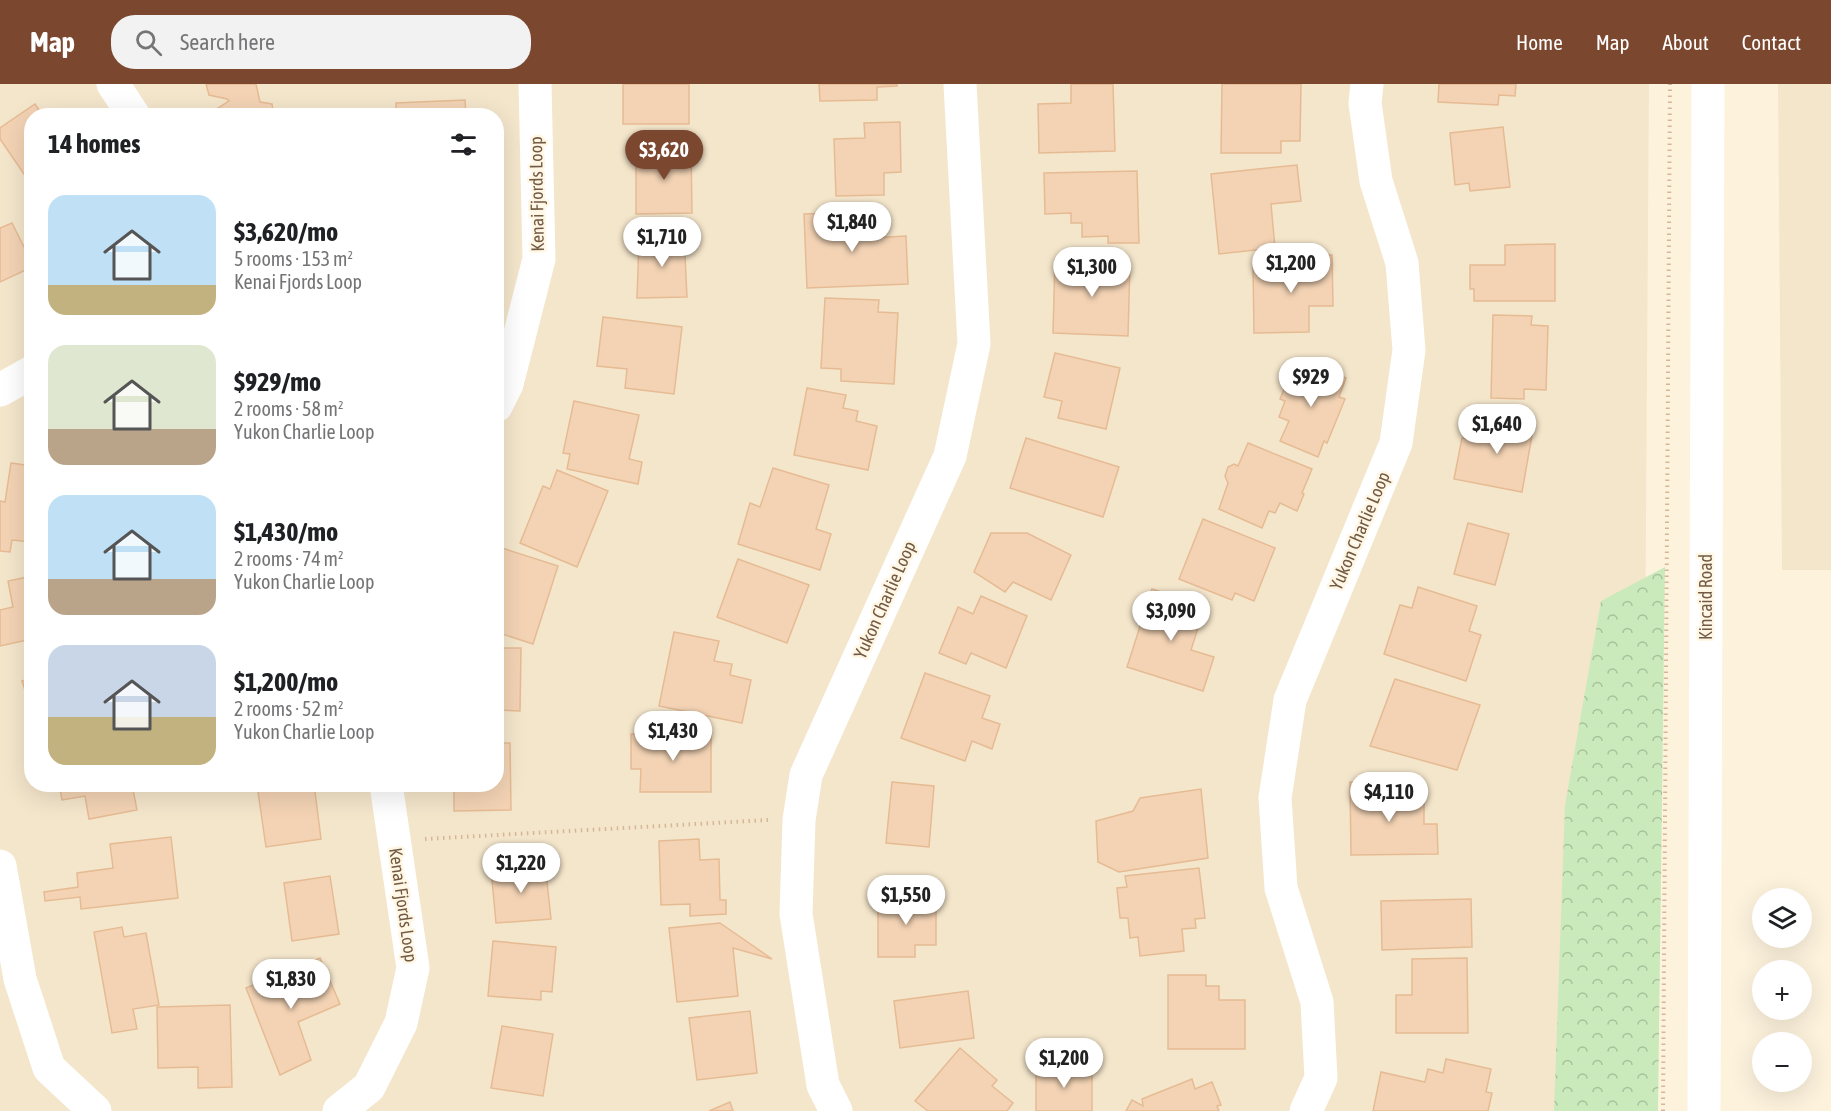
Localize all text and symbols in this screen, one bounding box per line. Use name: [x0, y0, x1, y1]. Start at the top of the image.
search box: [111, 15, 531, 69]
text: Map: [30, 26, 75, 58]
icon: search: [132, 26, 165, 59]
text: Search here: [180, 29, 275, 55]
text: Home: [1516, 30, 1563, 54]
text: Map: [1596, 30, 1630, 54]
text: About: [1663, 30, 1709, 54]
text: Contact: [1742, 30, 1801, 54]
icon: filters: [447, 128, 480, 161]
text: 14 homes: [48, 129, 141, 159]
pin: $3,620: [615, 130, 713, 181]
street label: Kenai Fjords Loop: [525, 136, 548, 252]
text: $3,620: [639, 138, 689, 161]
pin: $1,840: [803, 202, 901, 253]
text: $1,840: [827, 210, 877, 233]
text: $3,620/mo: [234, 217, 338, 247]
pin: $1,710: [613, 217, 711, 268]
icon: home: [96, 219, 168, 291]
text: $1,710: [637, 225, 687, 248]
pin: $1,200: [1242, 243, 1340, 294]
text: 5 rooms · 153 m²: [234, 247, 353, 270]
pin: $1,300: [1043, 247, 1141, 298]
text: $1,200: [1266, 251, 1316, 274]
text: $1,300: [1067, 255, 1117, 278]
text: Kenai Fjords Loop: [234, 270, 362, 293]
pin: $929: [1275, 357, 1347, 408]
text: $929: [1293, 365, 1329, 388]
text: $929/mo: [234, 367, 321, 397]
icon: home: [96, 369, 168, 441]
text: 2 rooms · 58 m²: [234, 397, 344, 420]
pin: $1,640: [1448, 404, 1546, 455]
text: $1,640: [1472, 412, 1522, 435]
text: Yukon Charlie Loop: [234, 420, 374, 443]
street label: Yukon Charlie Loop: [1325, 469, 1394, 593]
text: $1,430/mo: [234, 517, 338, 547]
icon: home: [96, 519, 168, 591]
street label: Yukon Charlie Loop: [849, 538, 920, 662]
text: 2 rooms · 74 m²: [234, 547, 344, 570]
street label: Kincaid Road: [1695, 554, 1716, 640]
text: Yukon Charlie Loop: [234, 570, 374, 593]
pin: $3,090: [1122, 591, 1220, 642]
text: $3,090: [1146, 599, 1196, 622]
text: $1,200/mo: [234, 667, 338, 697]
icon: home: [96, 669, 168, 741]
text: 2 rooms · 52 m²: [234, 697, 344, 720]
pin: $1,430: [624, 711, 722, 762]
text: $1,430: [648, 719, 698, 742]
text: Yukon Charlie Loop: [234, 720, 374, 743]
pin: $4,110: [1340, 772, 1438, 823]
text: $4,110: [1364, 780, 1414, 803]
pin: $1,220: [472, 843, 570, 894]
street label: Kenai Fjords Loop: [385, 846, 422, 963]
text: $1,220: [496, 851, 546, 874]
pin: $1,550: [857, 875, 955, 926]
text: $1,550: [881, 883, 931, 906]
map controls: [1752, 888, 1812, 1092]
button: layers: [1752, 888, 1812, 948]
pin: $1,830: [242, 959, 340, 1010]
button: +: [1752, 960, 1812, 1020]
text: $1,830: [266, 967, 316, 990]
button: −: [1752, 1032, 1812, 1092]
pin: $1,200: [1015, 1038, 1113, 1089]
text: $1,200: [1039, 1046, 1089, 1069]

